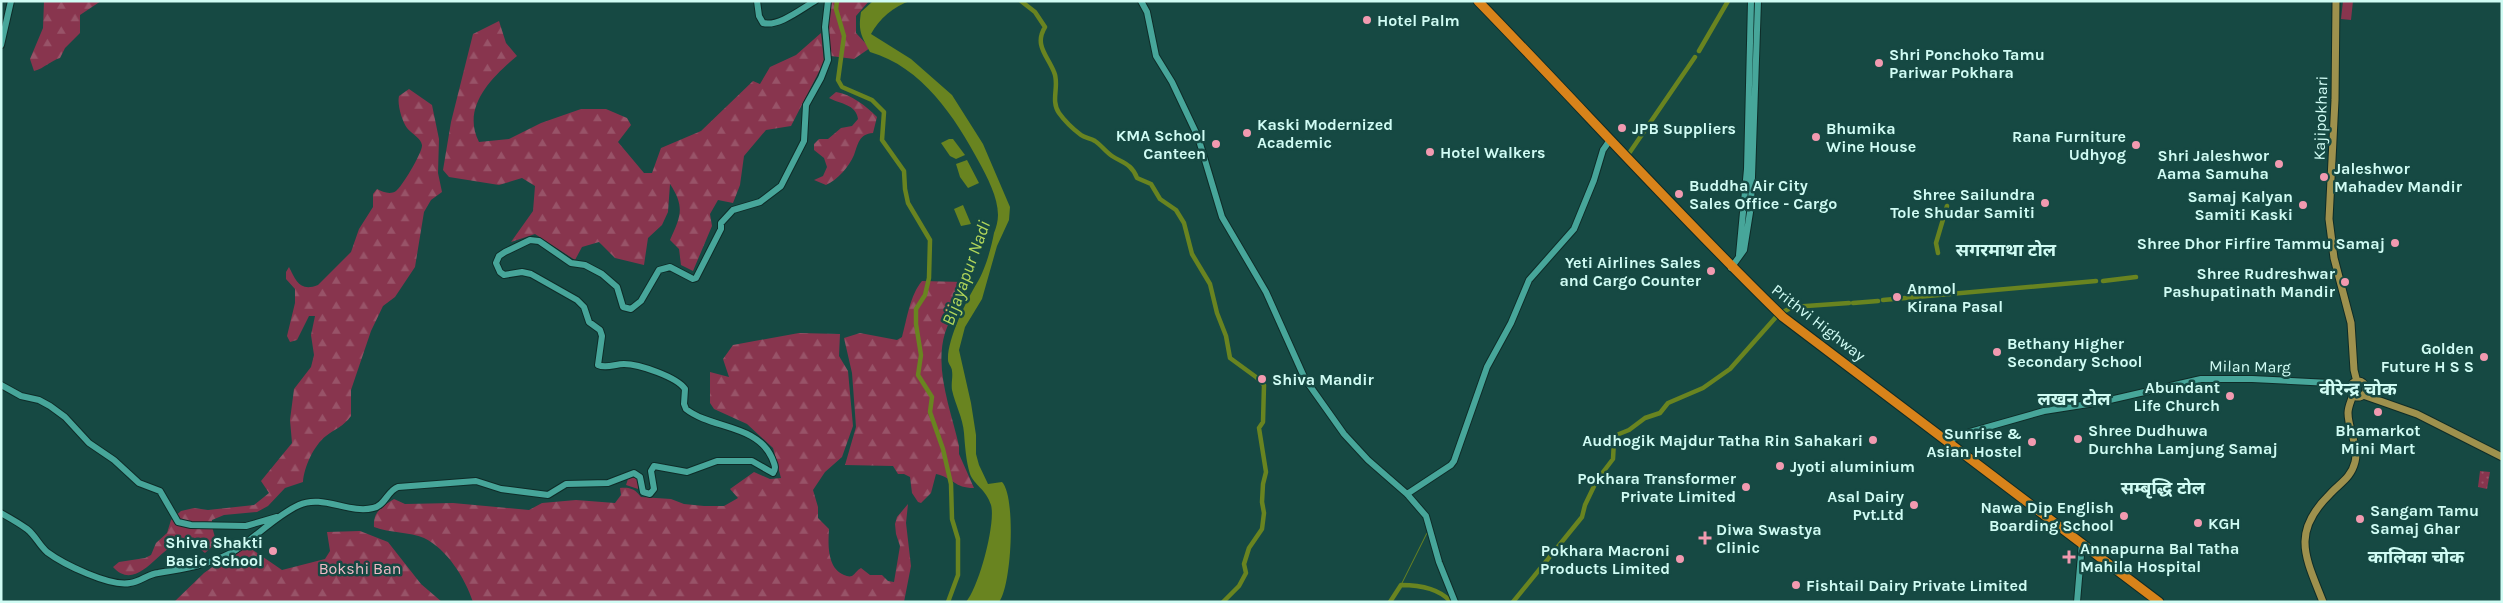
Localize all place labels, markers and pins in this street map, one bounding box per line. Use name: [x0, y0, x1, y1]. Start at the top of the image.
place label: Hotel Palm: [1377, 11, 1460, 30]
marker: Hotel Palm: [1361, 14, 1373, 26]
place label: Shri Ponchoko Tamu Pariwar Pokhara: [1889, 45, 2045, 82]
marker: Shri Ponchoko Tamu Pariwar Pokhara: [1873, 57, 1885, 69]
place label: Kaski Modernized Academic: [1257, 115, 1393, 152]
place label: JPB Suppliers: [1632, 119, 1736, 138]
place label: Bhumika Wine House: [1826, 119, 1916, 156]
marker: JPB Suppliers: [1616, 122, 1628, 134]
place label: KMA School Canteen: [1116, 126, 1206, 163]
marker: Kaski Modernized Academic: [1241, 127, 1253, 139]
place label: Rana Furniture Udhyog: [2012, 127, 2126, 164]
marker: Bhumika Wine House: [1810, 131, 1822, 143]
marker: KMA School Canteen: [1210, 138, 1222, 150]
marker: Rana Furniture Udhyog: [2130, 139, 2142, 151]
place label: Hotel Walkers: [1440, 143, 1545, 162]
marker: Hotel Walkers: [1424, 146, 1436, 158]
place label: Shri Jaleshwor Aama Samuha: [2157, 146, 2270, 183]
marker: Shri Jaleshwor Aama Samuha: [2273, 158, 2285, 170]
place label: Jaleshwor Mahadev Mandir: [2334, 159, 2463, 196]
marker: Jaleshwor Mahadev Mandir: [2318, 171, 2330, 183]
place label: Buddha Air City Sales Office - Cargo: [1689, 176, 1837, 213]
place label: Shree Sailundra Tole Shudar Samiti: [1890, 185, 2035, 222]
place label: Samaj Kalyan Samiti Kaski: [2187, 187, 2293, 224]
marker: Buddha Air City Sales Office - Cargo: [1673, 188, 1685, 200]
marker: Shree Sailundra Tole Shudar Samiti: [2039, 197, 2051, 209]
marker: Samaj Kalyan Samiti Kaski: [2297, 199, 2309, 211]
place label: Shree Dhor Firfire Tammu Samaj: [2137, 234, 2385, 253]
marker: Shree Dhor Firfire Tammu Samaj: [2389, 237, 2401, 249]
place label: Yeti Airlines Sales and Cargo Counter: [1559, 253, 1702, 290]
place label: Shree Rudreshwar Pashupatinath Mandir: [2163, 264, 2336, 301]
marker: Yeti Airlines Sales and Cargo Counter: [1705, 265, 1717, 277]
marker: Shree Rudreshwar Pashupatinath Mandir: [2339, 276, 2351, 288]
place label: Anmol Kirana Pasal: [1907, 279, 2003, 316]
marker: Anmol Kirana Pasal: [1891, 291, 1903, 303]
place label: Bethany Higher Secondary School: [2007, 334, 2142, 371]
place label: Golden Future H S S: [2381, 339, 2474, 376]
marker: Bethany Higher Secondary School: [1991, 346, 2003, 358]
marker: Golden Future H S S: [2478, 351, 2490, 363]
place label: Shiva Mandir: [1272, 370, 1375, 389]
marker: Shiva Mandir: [1256, 373, 1268, 385]
place label: Abundant Life Church: [2134, 378, 2220, 415]
marker: Abundant Life Church: [2224, 390, 2236, 402]
marker: Bhamarkot Mini Mart: [2372, 406, 2384, 418]
place label: Shree Dudhuwa Durchha Lamjung Samaj: [2088, 421, 2278, 458]
place label: Bhamarkot Mini Mart: [2335, 421, 2421, 458]
place label: Sunrise & Asian Hostel: [1926, 424, 2022, 461]
place label: Audhogik Majdur Tatha Rin Sahakari: [1582, 431, 1863, 450]
marker: Shree Dudhuwa Durchha Lamjung Samaj: [2072, 433, 2084, 445]
marker: Audhogik Majdur Tatha Rin Sahakari: [1867, 434, 1879, 446]
marker: Sunrise & Asian Hostel: [2026, 436, 2038, 448]
place label: Jyoti aluminium: [1790, 457, 1915, 476]
marker: Jyoti aluminium: [1774, 460, 1786, 472]
place label: Pokhara Transformer Private Limited: [1577, 469, 1737, 506]
marker: Pokhara Transformer Private Limited: [1740, 481, 1752, 493]
place label: Asal Dairy Pvt.Ltd: [1827, 487, 1904, 524]
place label: Nawa Dip English Boarding School: [1980, 498, 2114, 535]
marker: Asal Dairy Pvt.Ltd: [1908, 499, 1920, 511]
place label: Sangam Tamu Samaj Ghar: [2370, 501, 2479, 538]
marker: Nawa Dip English Boarding School: [2118, 510, 2130, 522]
marker: Sangam Tamu Samaj Ghar: [2354, 513, 2366, 525]
place label: KGH: [2208, 514, 2241, 533]
marker: KGH: [2192, 517, 2204, 529]
place label: Diwa Swastya Clinic: [1716, 520, 1822, 557]
marker: Diwa Swastya Clinic: [1698, 531, 1712, 545]
place label: Shiva Shakti Basic School: [165, 533, 263, 570]
place label: Annapurna Bal Tatha Mahila Hospital: [2080, 539, 2239, 576]
place label: Pokhara Macroni Products Limited: [1540, 541, 1670, 578]
marker: Shiva Shakti Basic School: [267, 545, 279, 557]
marker: Annapurna Bal Tatha Mahila Hospital: [2062, 550, 2076, 564]
marker: Pokhara Macroni Products Limited: [1674, 553, 1686, 565]
place label: Fishtail Dairy Private Limited: [1806, 576, 2028, 595]
marker: Fishtail Dairy Private Limited: [1790, 579, 1802, 591]

